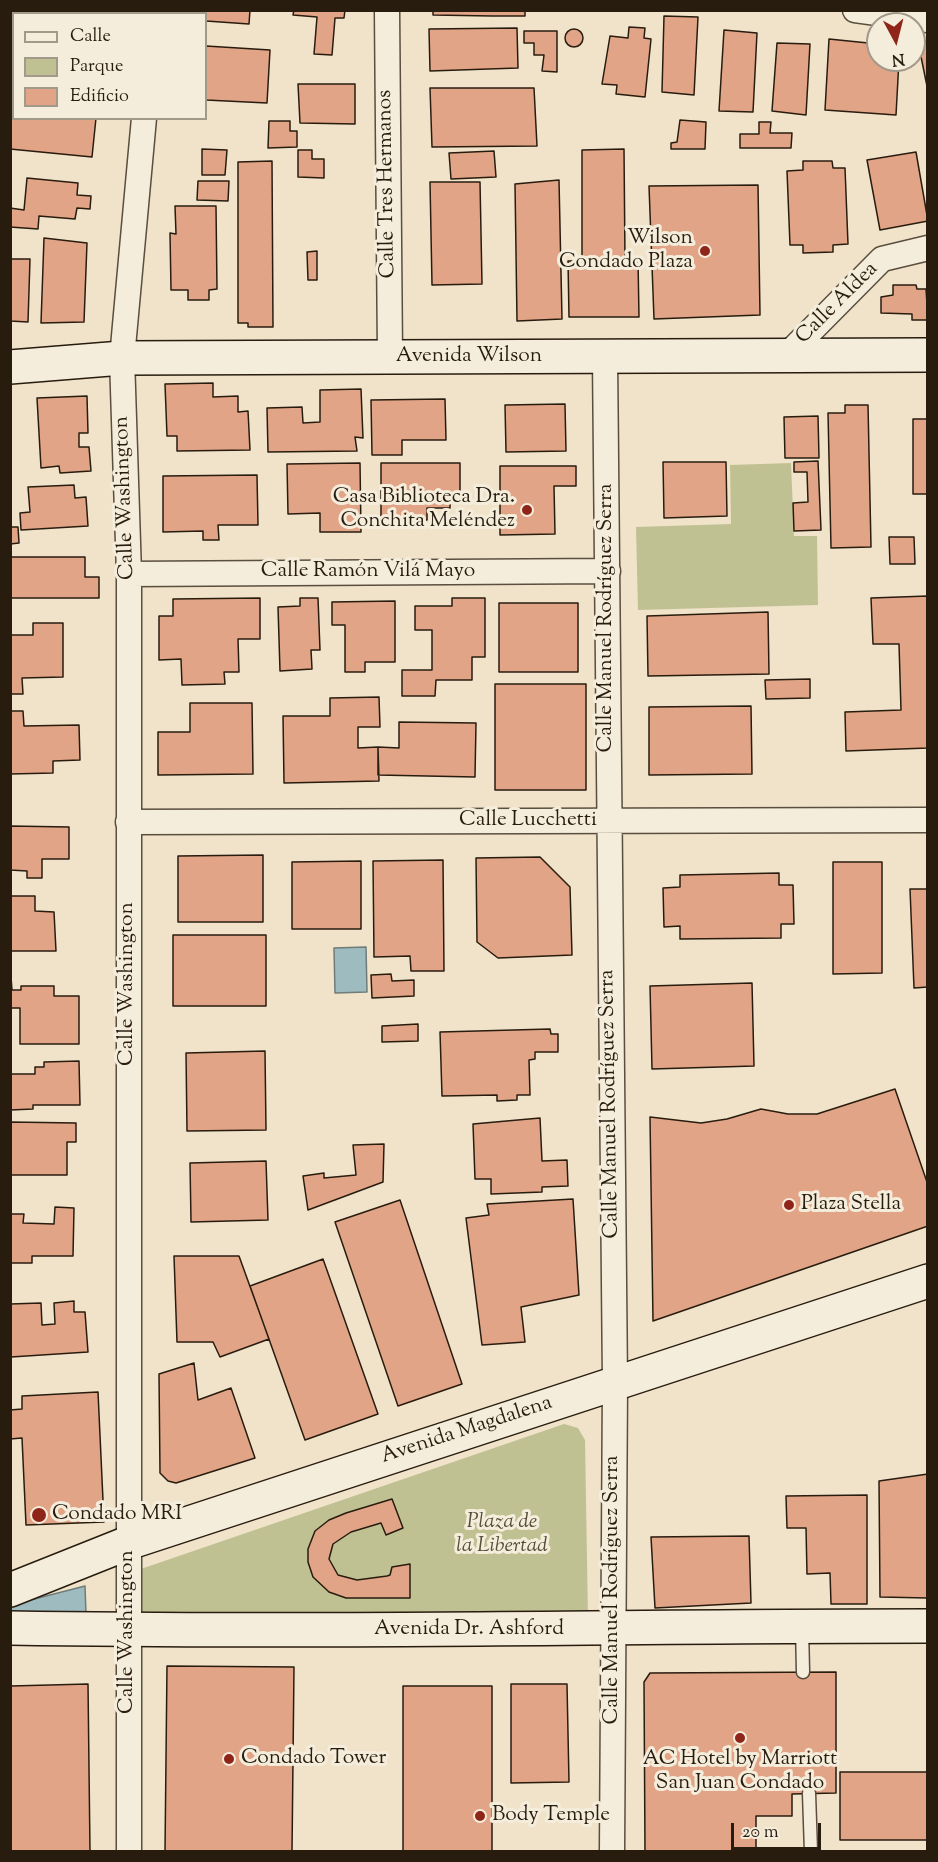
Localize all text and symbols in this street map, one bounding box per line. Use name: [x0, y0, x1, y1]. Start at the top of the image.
legend: [12, 12, 207, 120]
north arrow: [866, 12, 926, 72]
text: Calle: [70, 24, 111, 50]
text: N: [890, 46, 906, 71]
text: Parque: [70, 54, 123, 80]
text: Edificio: [70, 84, 129, 110]
street label: Calle Tres Hermanos: [374, 89, 402, 279]
place label: Wilson Condado Plaza: [559, 226, 693, 276]
marker: Wilson Condado Plaza: [698, 244, 712, 258]
street label: Calle Aldea: [792, 258, 884, 350]
street label: Avenida Wilson: [396, 344, 542, 370]
street label: Calle Washington: [111, 416, 141, 580]
street label: Calle Manuel Rodríguez Serra: [594, 484, 620, 752]
place label: Casa Biblioteca Dra. Conchita Meléndez: [333, 485, 515, 535]
marker: Casa Biblioteca Dra. Conchita Meléndez: [520, 503, 534, 517]
street label: Calle Ramón Vilá Mayo: [261, 559, 475, 585]
street label: Calle Lucchetti: [459, 808, 597, 834]
street label: Calle Washington: [115, 902, 141, 1066]
street label: Calle Manuel Rodríguez Serra: [596, 969, 626, 1239]
place label: Plaza Stella: [801, 1192, 901, 1218]
marker: Plaza Stella: [782, 1198, 796, 1212]
street label: Avenida Magdalena: [378, 1391, 556, 1471]
street label: Calle Manuel Rodríguez Serra: [600, 1456, 626, 1724]
place label: Condado MRI: [52, 1502, 182, 1528]
marker: Condado MRI: [30, 1506, 48, 1524]
park label: Plaza de la Libertad: [456, 1510, 548, 1560]
street label: Calle Washington: [115, 1550, 141, 1714]
street label: Avenida Dr. Ashford: [374, 1617, 564, 1643]
marker: AC Hotel by Marriott San Juan Condado: [733, 1731, 747, 1745]
place label: Condado Tower: [241, 1746, 386, 1772]
place label: AC Hotel by Marriott San Juan Condado: [643, 1747, 837, 1797]
marker: Condado Tower: [222, 1752, 236, 1766]
place label: Body Temple: [492, 1803, 610, 1829]
marker: Body Temple: [473, 1809, 487, 1823]
scale bar: [734, 1811, 824, 1849]
text: 20 m: [742, 1820, 779, 1846]

